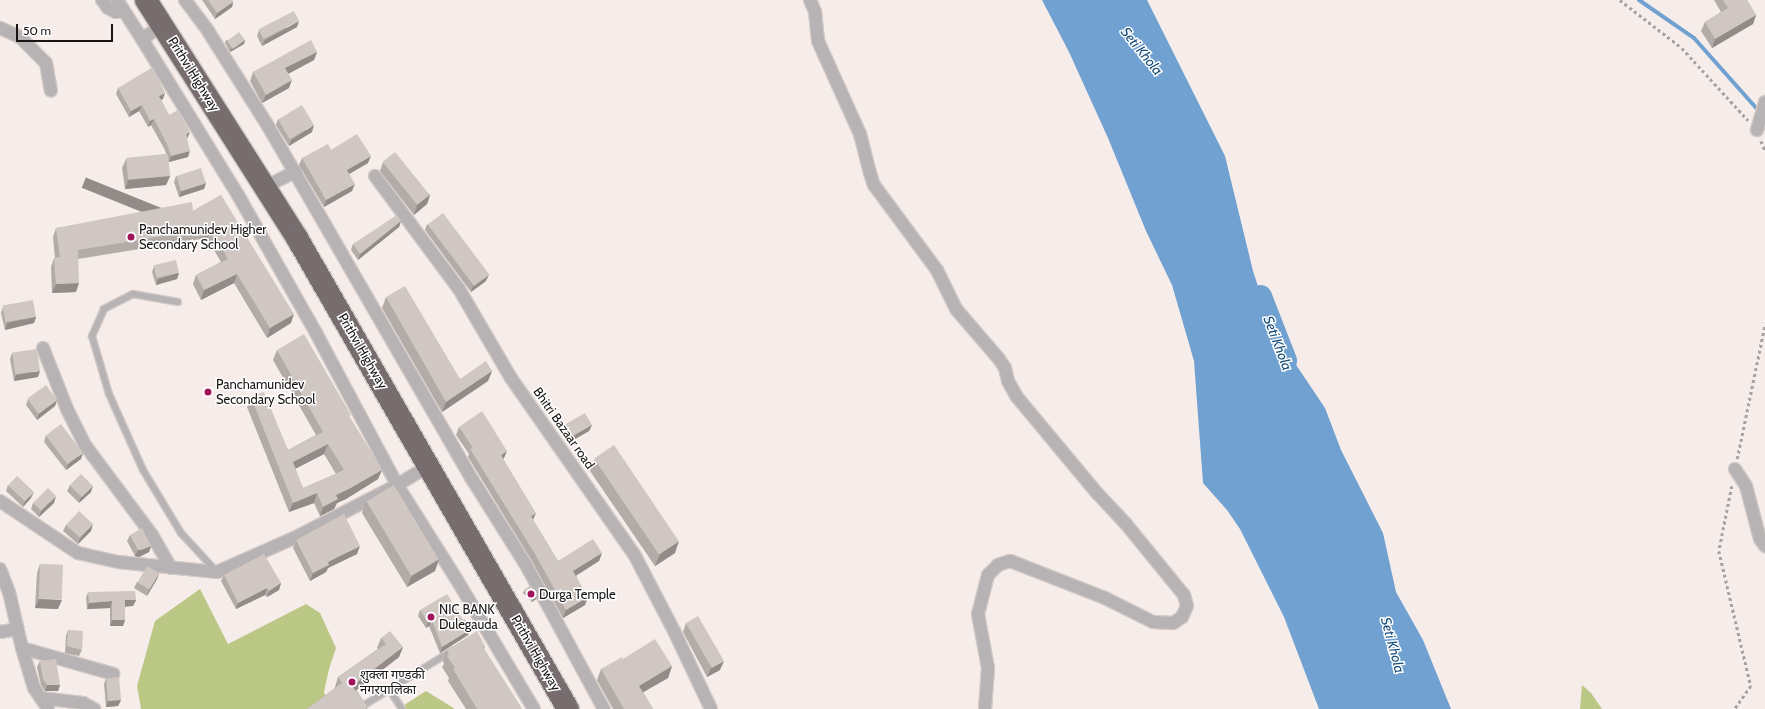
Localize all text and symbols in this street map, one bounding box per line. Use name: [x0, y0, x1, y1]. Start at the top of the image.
scale bar: [18, 16, 115, 42]
text: 50 m: [23, 23, 51, 38]
water label: Seti Khola: [1118, 24, 1166, 78]
street label: Prithvi Highway: [165, 34, 223, 114]
place label: Panchamunidev Higher Secondary School: [139, 222, 266, 253]
marker: Panchamunidev Higher Secondary School: [126, 232, 136, 242]
street label: Prithvi Highway: [335, 310, 391, 392]
water label: Seti Khola: [1260, 313, 1296, 373]
place label: Panchamunidev Secondary School: [216, 377, 315, 408]
street label: Bhitri Bazaar road: [530, 384, 598, 472]
marker: Panchamunidev Secondary School: [203, 387, 213, 397]
place label: Durga Temple: [539, 586, 616, 602]
marker: Durga Temple: [526, 589, 536, 599]
place label: NIC BANK Dulegauda: [439, 602, 498, 633]
marker: NIC BANK Dulegauda: [426, 612, 436, 622]
street label: Prithvi Highway: [508, 612, 564, 694]
water label: Seti Khola: [1378, 615, 1408, 675]
place label: शुक्ला गण्डकी नगरपालिका: [360, 667, 425, 698]
marker: शुक्ला गण्डकी नगरपालिका: [347, 677, 357, 687]

